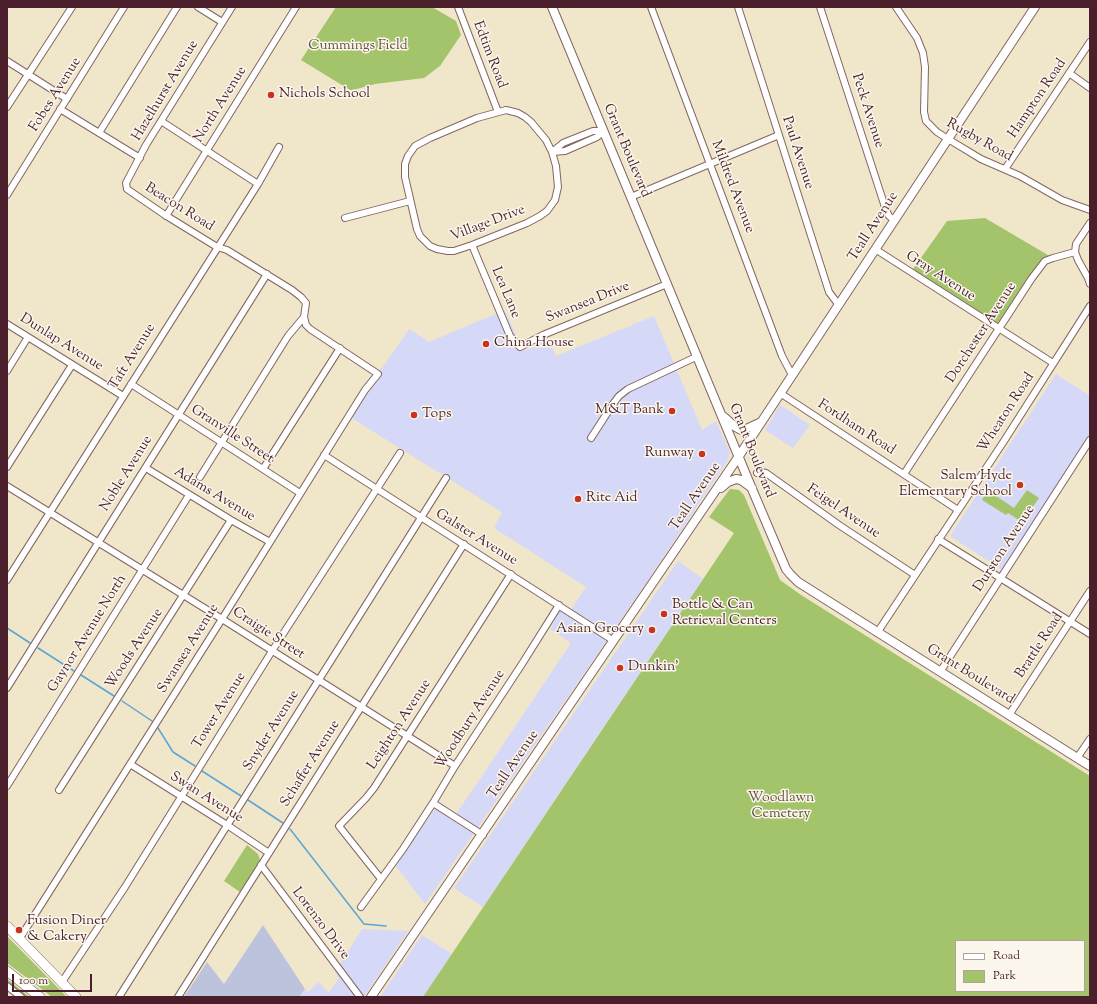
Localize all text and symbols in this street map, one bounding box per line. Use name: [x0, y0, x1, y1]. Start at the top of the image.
street label: Edtim Road: [468, 19, 510, 91]
street label: Hazelhurst Avenue: [129, 38, 203, 144]
park label: Cummings Field: [308, 39, 408, 55]
street label: Fobes Avenue: [26, 55, 86, 135]
street label: Hampton Road: [1005, 56, 1071, 142]
street label: North Avenue: [191, 64, 251, 146]
street label: Peck Avenue: [847, 72, 887, 150]
place label: Nichols School: [279, 87, 370, 103]
marker: Nichols School: [266, 90, 276, 100]
street label: Grant Boulevard: [599, 101, 653, 201]
street label: Paul Avenue: [777, 114, 817, 192]
street label: Rugby Road: [943, 116, 1015, 166]
street label: Mildred Avenue: [707, 138, 757, 236]
street label: Beacon Road: [141, 180, 217, 236]
street label: Teall Avenue: [845, 189, 903, 265]
street label: Village Drive: [448, 202, 528, 246]
street label: Gray Avenue: [902, 248, 978, 306]
street label: Lea Lane: [487, 265, 523, 321]
street label: Swansea Drive: [544, 279, 632, 327]
street label: Dorchester Avenue: [943, 279, 1021, 387]
street label: Dunlap Avenue: [16, 311, 106, 375]
street label: Taft Avenue: [106, 321, 160, 393]
place label: China House: [494, 336, 574, 352]
marker: China House: [481, 339, 491, 349]
street label: Wheaton Road: [975, 370, 1039, 456]
street label: Fordham Road: [814, 397, 898, 459]
street label: Grant Boulevard: [724, 401, 778, 501]
street label: Granville Street: [187, 402, 277, 468]
place label: M&T Bank: [595, 403, 664, 419]
marker: M&T Bank: [667, 406, 677, 416]
place label: Tops: [422, 407, 451, 423]
marker: Tops: [409, 410, 419, 420]
street label: Noble Avenue: [97, 433, 157, 515]
place label: Runway: [645, 446, 694, 462]
marker: Runway: [697, 449, 707, 459]
street label: Teall Avenue: [667, 459, 725, 535]
street label: Adams Avenue: [170, 464, 258, 526]
place label: Salem Hyde Elementary School: [899, 469, 1012, 502]
marker: Salem Hyde Elementary School: [1015, 480, 1025, 490]
street label: Feigel Avenue: [803, 481, 883, 543]
place label: Rite Aid: [586, 491, 637, 507]
marker: Rite Aid: [573, 494, 583, 504]
street label: Durston Avenue: [971, 502, 1039, 596]
street label: Galster Avenue: [432, 506, 520, 570]
street label: Gaynor Avenue North: [45, 572, 131, 696]
place label: Bottle & Can Retrieval Centers: [672, 598, 777, 630]
street label: Swansea Avenue: [155, 601, 223, 697]
street label: Craigie Street: [229, 604, 307, 664]
street label: Woods Avenue: [103, 606, 167, 692]
marker: Bottle & Can Retrieval Centers: [659, 609, 669, 619]
street label: Brattle Road: [1013, 610, 1067, 682]
place label: Asian Grocery: [556, 622, 644, 638]
marker: Asian Grocery: [647, 625, 657, 635]
street label: Grant Boulevard: [923, 641, 1017, 709]
place label: Dunkin': [628, 660, 679, 676]
marker: Dunkin': [615, 663, 625, 673]
street label: Woodbury Avenue: [433, 667, 509, 773]
street label: Tower Avenue: [190, 669, 250, 753]
street label: Leighton Avenue: [365, 677, 435, 773]
street label: Snyder Avenue: [240, 687, 304, 775]
street label: Schaffer Avenue: [278, 718, 344, 810]
street label: Teall Avenue: [485, 727, 543, 803]
street label: Swan Avenue: [166, 769, 246, 827]
park label: Woodlawn Cemetery: [748, 791, 814, 824]
street label: Lorenzo Drive: [287, 885, 353, 963]
place label: Fusion Diner & Cakery: [27, 914, 106, 946]
marker: Fusion Diner & Cakery: [14, 925, 24, 935]
legend: [955, 940, 1085, 992]
text: Road: [993, 947, 1020, 965]
scale bar: [14, 966, 94, 992]
text: Park: [993, 967, 1016, 985]
text: 100 m: [19, 972, 48, 990]

